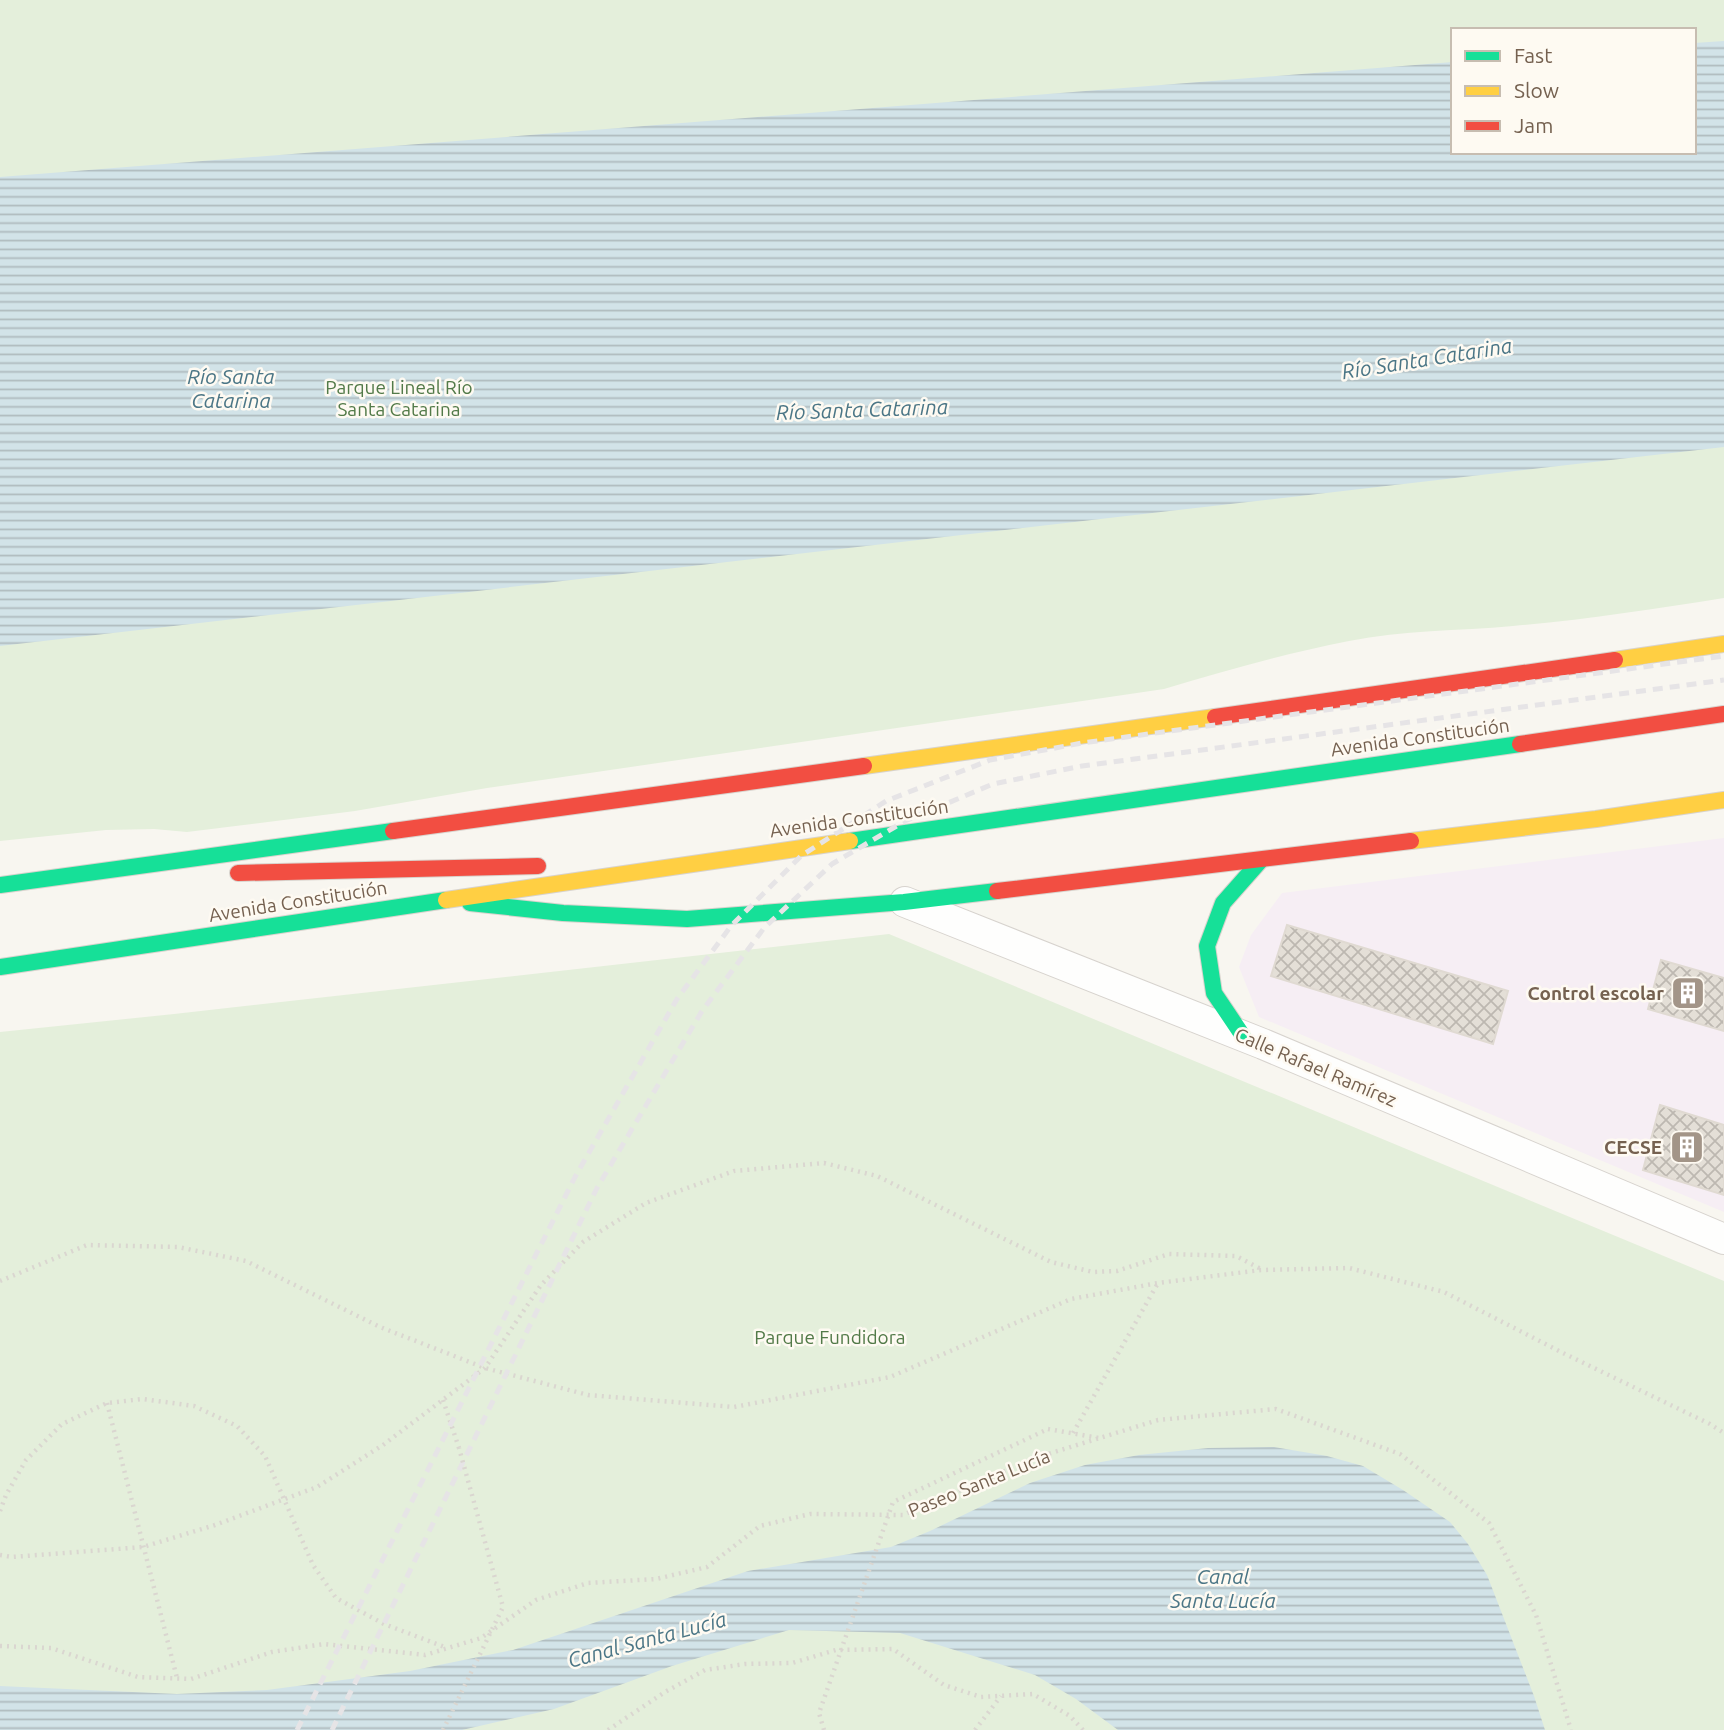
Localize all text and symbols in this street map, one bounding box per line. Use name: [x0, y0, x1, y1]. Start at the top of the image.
legend: [1451, 28, 1696, 154]
text: Fast: [1514, 43, 1552, 67]
text: Slow: [1514, 78, 1559, 102]
text: Jam: [1514, 113, 1553, 137]
water label: Río Santa Catarina: [1340, 333, 1514, 383]
water label: Río Santa Catarina: [187, 364, 275, 412]
park label: Parque Lineal Río Santa Catarina: [325, 376, 473, 420]
water label: Río Santa Catarina: [776, 394, 948, 424]
street label: Avenida Constitución: [1329, 714, 1511, 760]
street label: Avenida Constitución: [768, 795, 950, 841]
street label: Avenida Constitución: [207, 876, 389, 926]
building icon: Control escolar: [1669, 974, 1707, 1012]
place label: Control escolar: [1528, 982, 1664, 1004]
street label: Calle Rafael Ramírez: [1232, 1023, 1400, 1111]
building icon: CECSE: [1668, 1128, 1706, 1166]
place label: CECSE: [1604, 1136, 1662, 1158]
park label: Parque Fundidora: [754, 1326, 906, 1348]
street label: Paseo Santa Lucía: [905, 1445, 1053, 1521]
water label: Canal Santa Lucía: [1169, 1564, 1276, 1612]
water label: Canal Santa Lucía: [565, 1606, 729, 1672]

